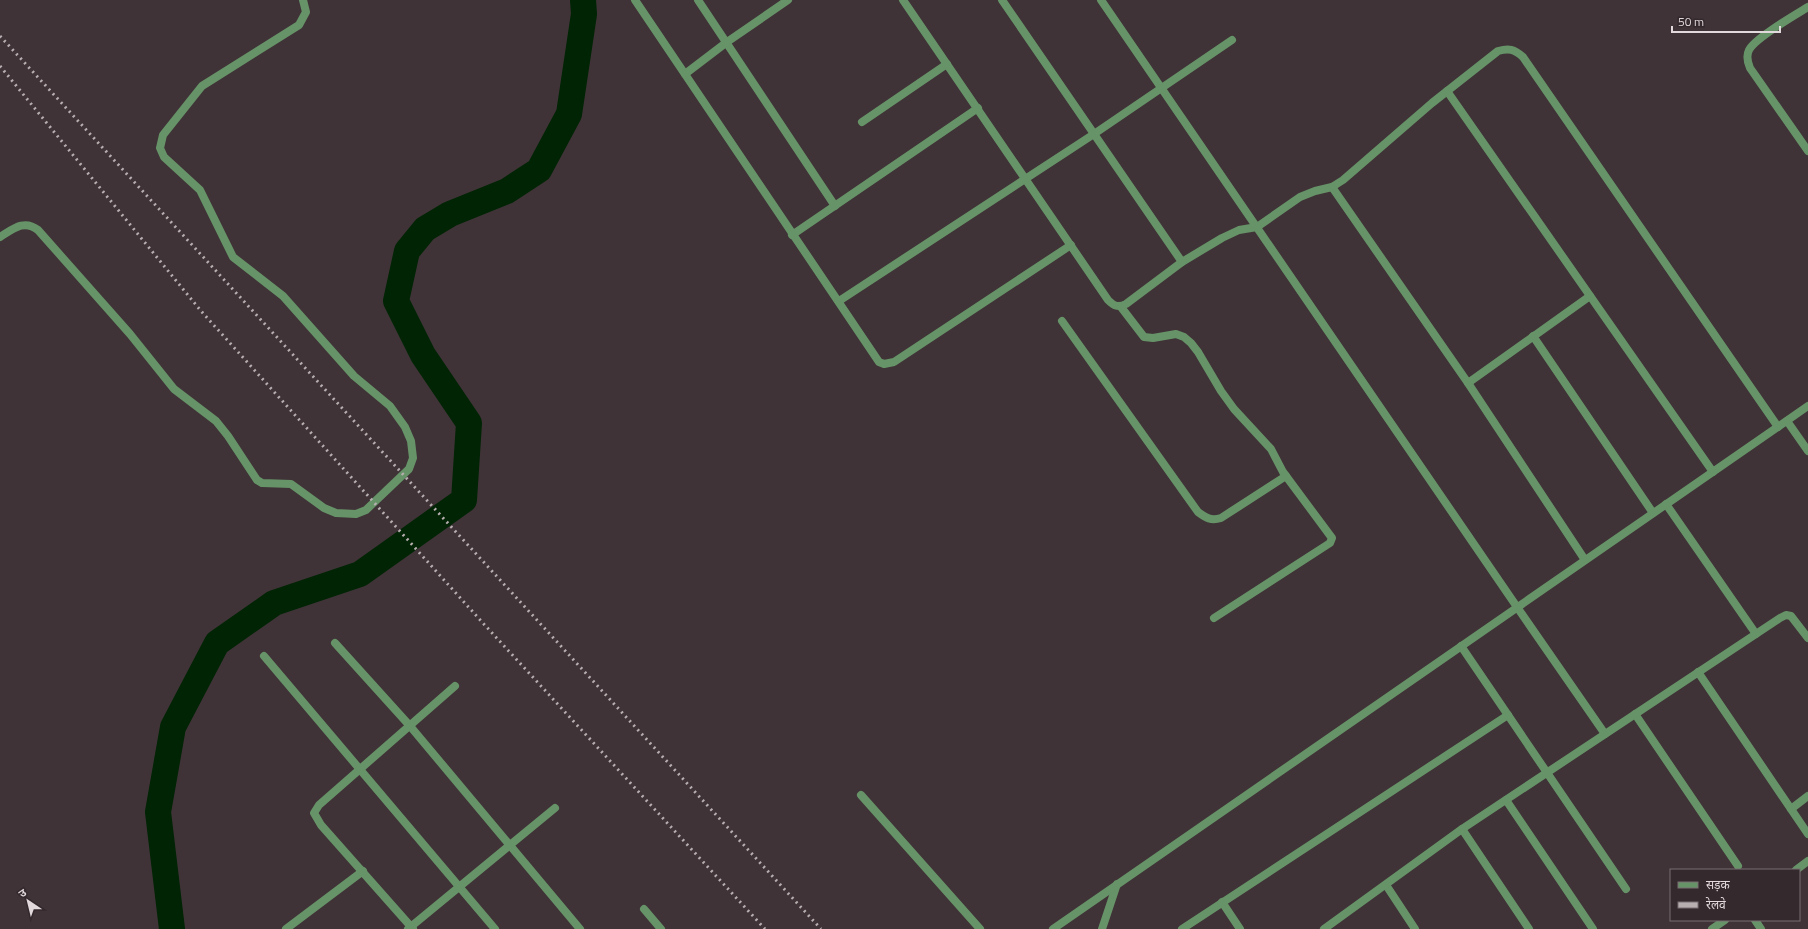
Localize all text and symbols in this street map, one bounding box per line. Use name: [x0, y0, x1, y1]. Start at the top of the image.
scale bar: [1672, 8, 1780, 34]
text: 50 m: [1678, 12, 1704, 31]
legend: [1670, 869, 1800, 921]
text: सड़क: [1706, 875, 1731, 894]
north arrow: [8, 881, 48, 921]
text: उ: [15, 884, 30, 901]
text: रेलवे: [1706, 895, 1726, 914]

